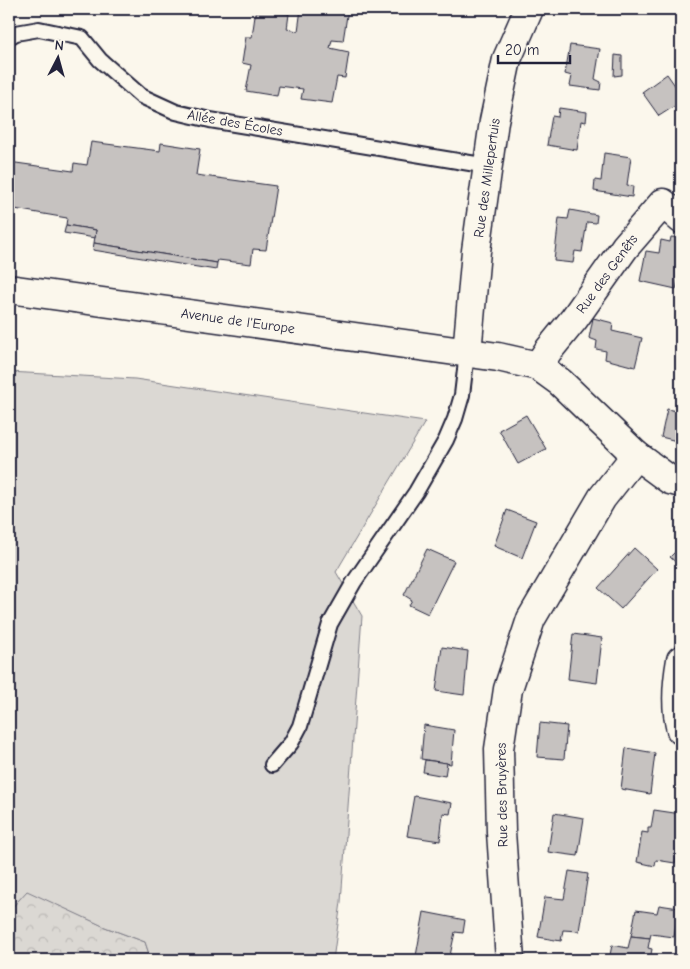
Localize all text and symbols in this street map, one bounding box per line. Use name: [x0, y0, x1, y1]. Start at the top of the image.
north arrow: [32, 32, 82, 82]
scale bar: [498, 32, 570, 64]
text: N: [54, 37, 65, 54]
text: 20 m: [505, 41, 539, 59]
street label: Allée des Écoles: [186, 106, 284, 140]
street label: Rue des Millepertuis: [470, 117, 504, 239]
street label: Rue des Genêts: [573, 231, 642, 317]
street label: Avenue de l'Europe: [180, 305, 296, 337]
street label: Rue des Bruyères: [493, 742, 511, 847]

